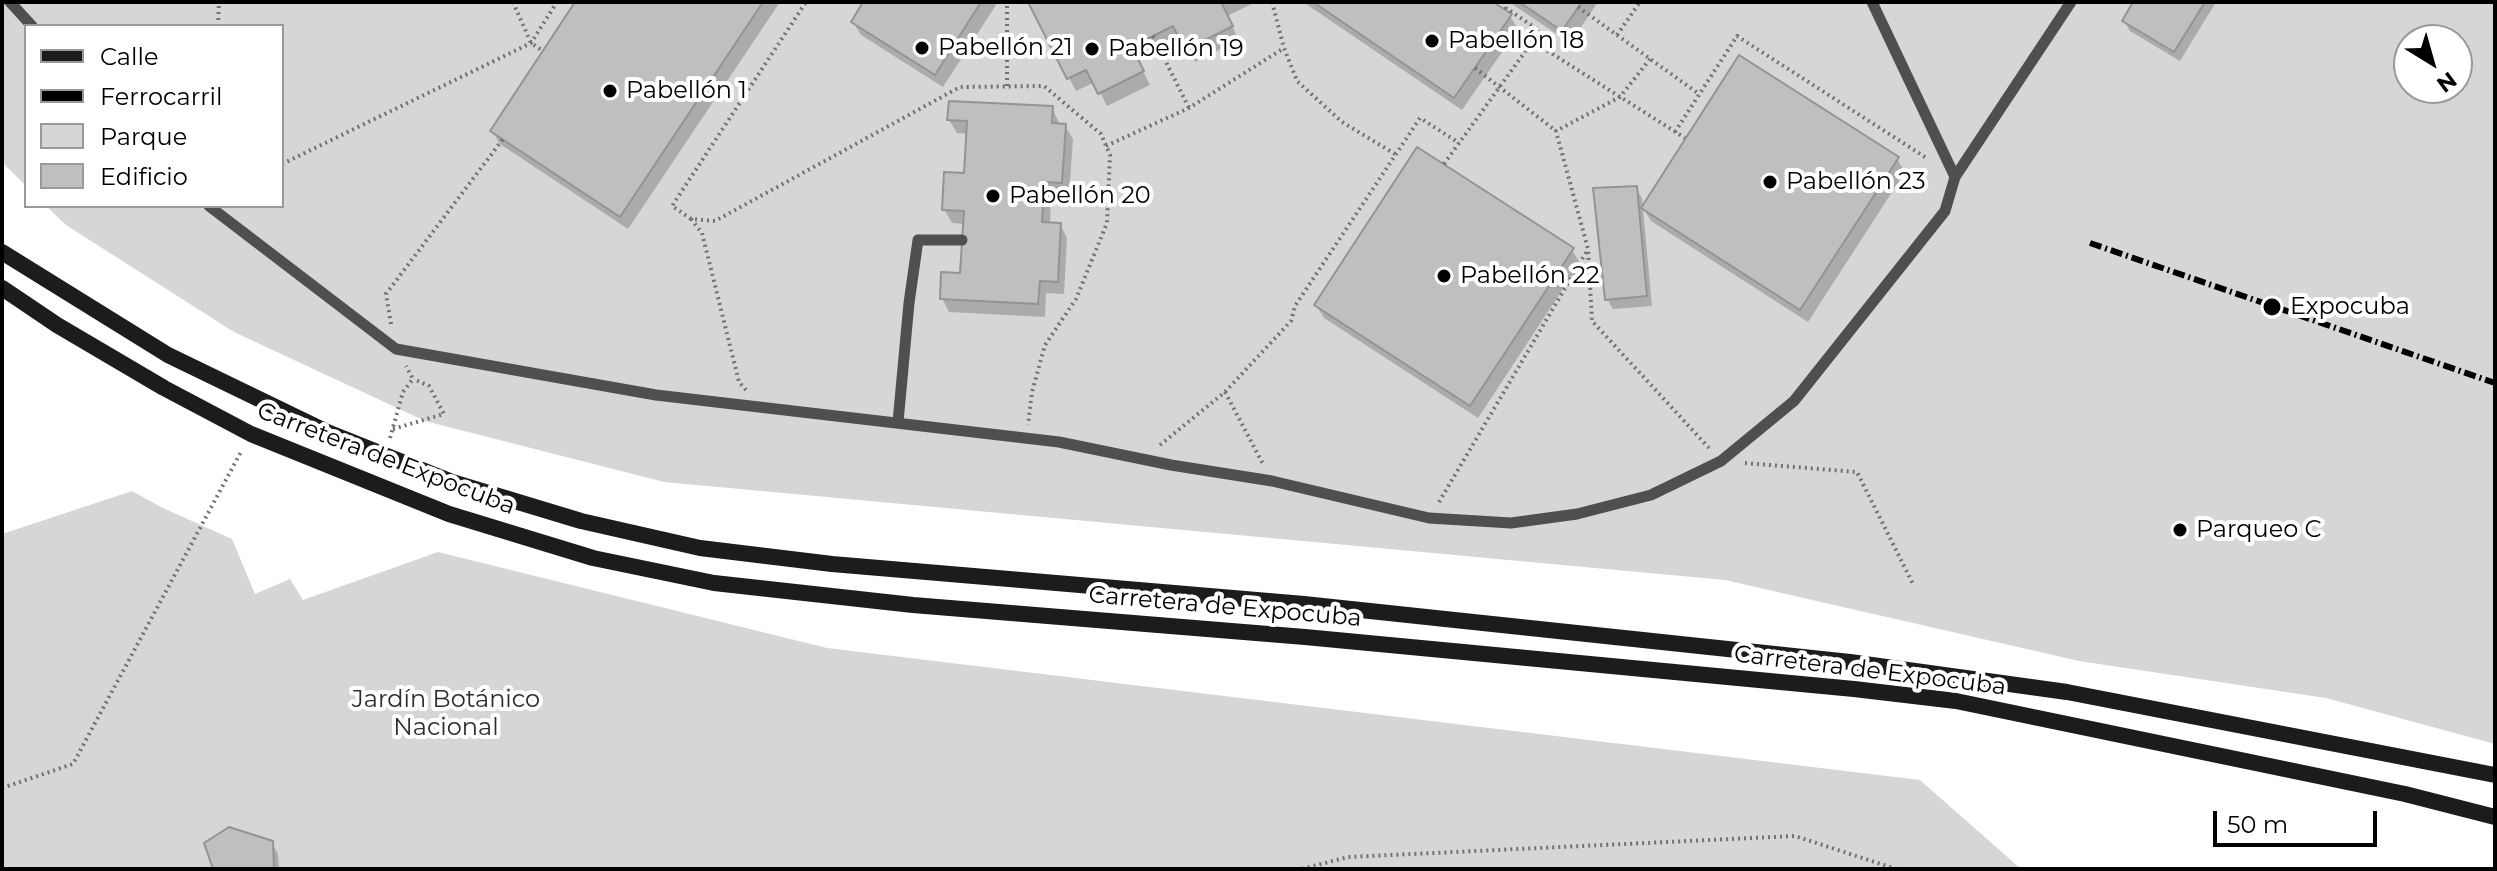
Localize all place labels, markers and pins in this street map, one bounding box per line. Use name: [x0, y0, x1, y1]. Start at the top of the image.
place label: Pabellón 18: [1448, 27, 1584, 55]
marker: Pabellón 18: [1423, 32, 1441, 50]
place label: Pabellón 21: [938, 34, 1073, 62]
place label: Pabellón 19: [1108, 35, 1244, 63]
marker: Pabellón 21: [913, 39, 931, 57]
marker: Pabellón 19: [1083, 40, 1101, 58]
place label: Pabellón 1: [626, 77, 747, 105]
marker: Pabellón 1: [601, 82, 619, 100]
place label: Pabellón 23: [1786, 168, 1925, 196]
marker: Pabellón 23: [1761, 173, 1779, 191]
place label: Pabellón 20: [1009, 182, 1151, 210]
marker: Pabellón 20: [984, 187, 1002, 205]
place label: Pabellón 22: [1460, 262, 1600, 290]
marker: Pabellón 22: [1435, 267, 1453, 285]
place label: Expocuba: [2290, 293, 2410, 321]
marker: Expocuba: [2261, 296, 2283, 318]
place label: Parqueo C: [2196, 516, 2322, 544]
marker: Parqueo C: [2171, 521, 2189, 539]

